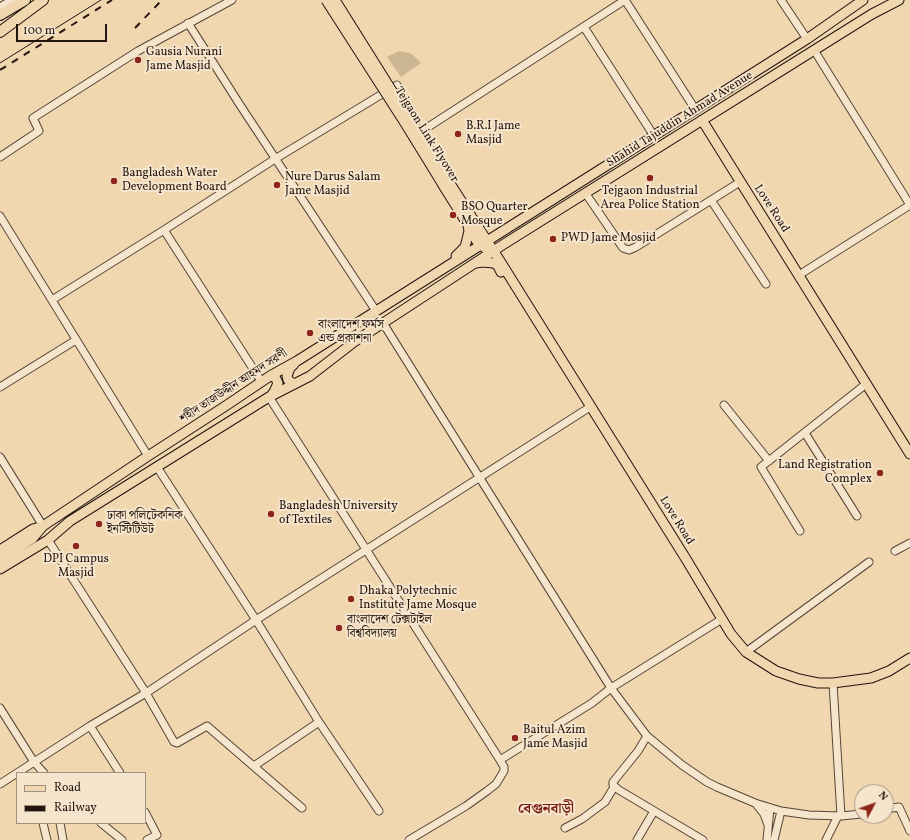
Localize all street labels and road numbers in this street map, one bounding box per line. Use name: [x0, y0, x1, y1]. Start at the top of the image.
street label: Shahid Tajuddin Ahmad Avenue: [604, 69, 756, 171]
street label: Tejgaon Link Flyover: [391, 85, 461, 185]
street label: Love Road: [750, 182, 792, 236]
street label: শহীদ তাজউদ্দীন আহমদ সরণী: [178, 347, 290, 427]
street label: Love Road: [655, 494, 697, 548]

